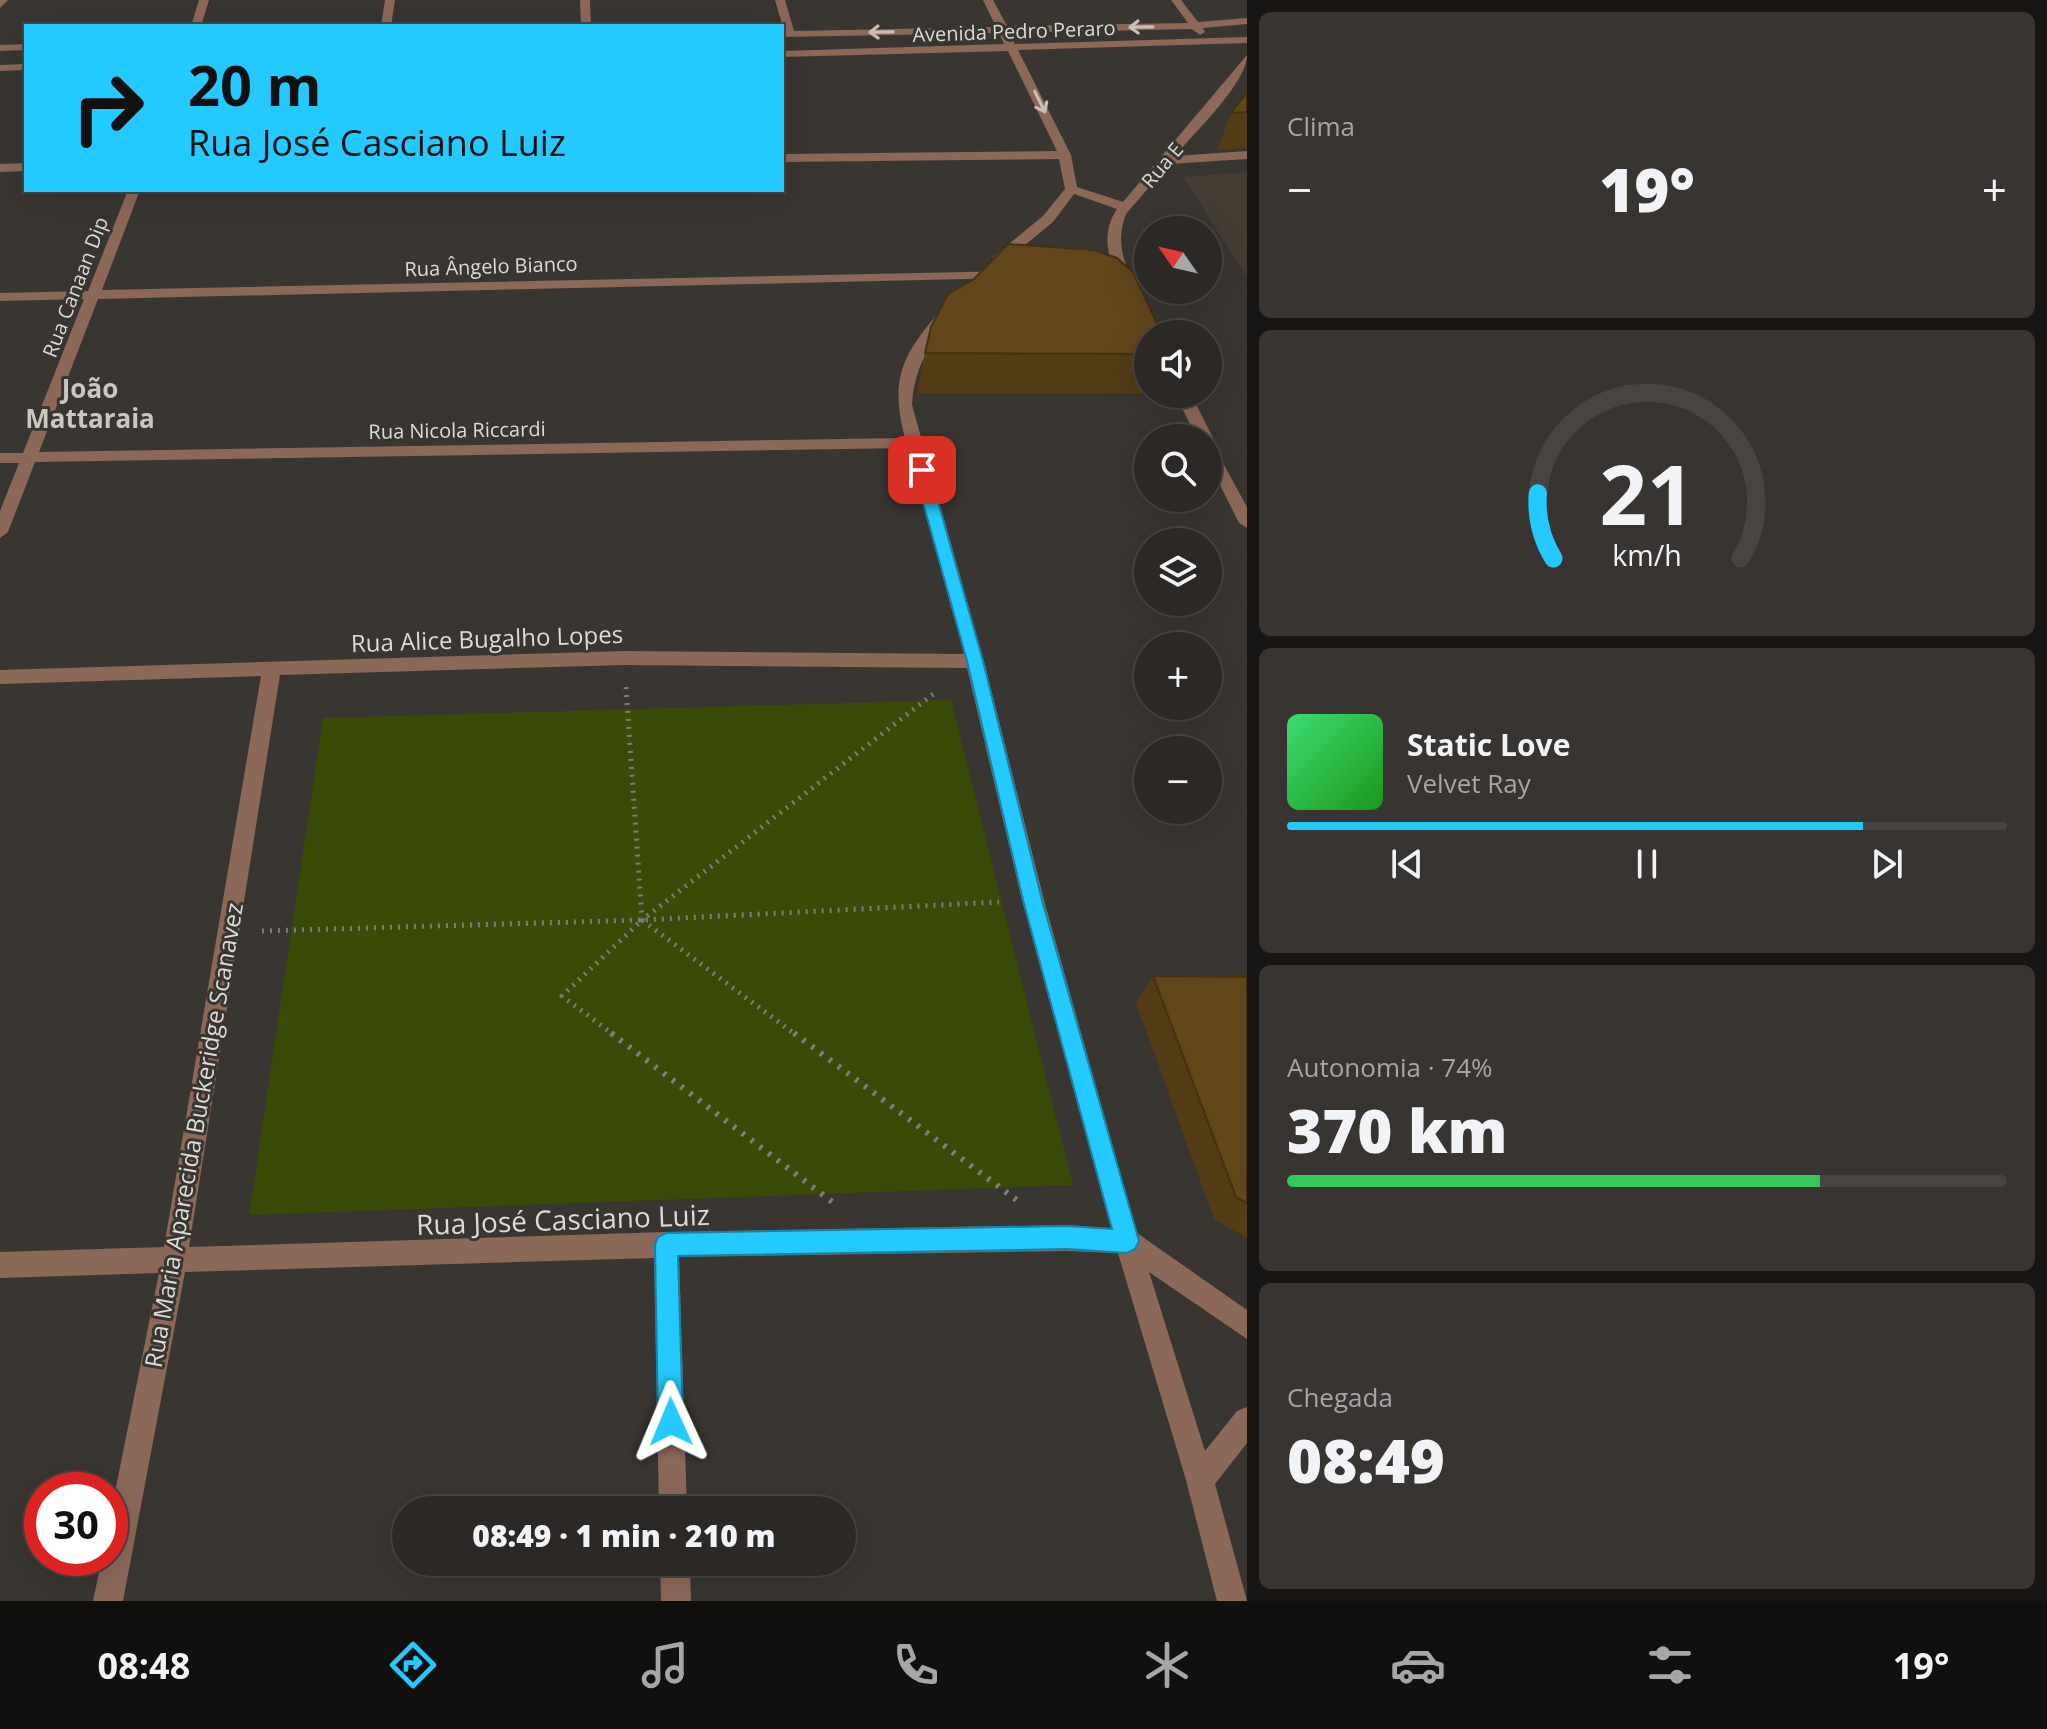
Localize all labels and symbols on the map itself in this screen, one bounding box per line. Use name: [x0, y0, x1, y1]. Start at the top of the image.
street label: Avenida Pedro Peraro: [912, 14, 1116, 48]
one-way arrow: [1128, 19, 1155, 34]
one-way arrow: [868, 24, 895, 40]
one-way arrow: [1032, 90, 1048, 114]
street label: Rua E: [1135, 136, 1189, 194]
street label: Rua Canaan Dip: [36, 213, 114, 361]
north arrow: [1134, 216, 1222, 304]
street label: Rua Ângelo Bianco: [404, 249, 578, 283]
district label: João Mattaraia: [25, 370, 155, 436]
street label: Rua Nicola Riccardi: [368, 415, 546, 445]
pin: [888, 436, 956, 504]
street label: Rua Alice Bugalho Lopes: [350, 617, 624, 659]
street label: Rua Maria Aparecida Buckeridge Scanavez: [136, 900, 250, 1370]
street label: Rua José Casciano Luiz: [416, 1195, 710, 1243]
position arrow: [629, 1380, 713, 1464]
speed limit sign: 30: [24, 1472, 128, 1576]

